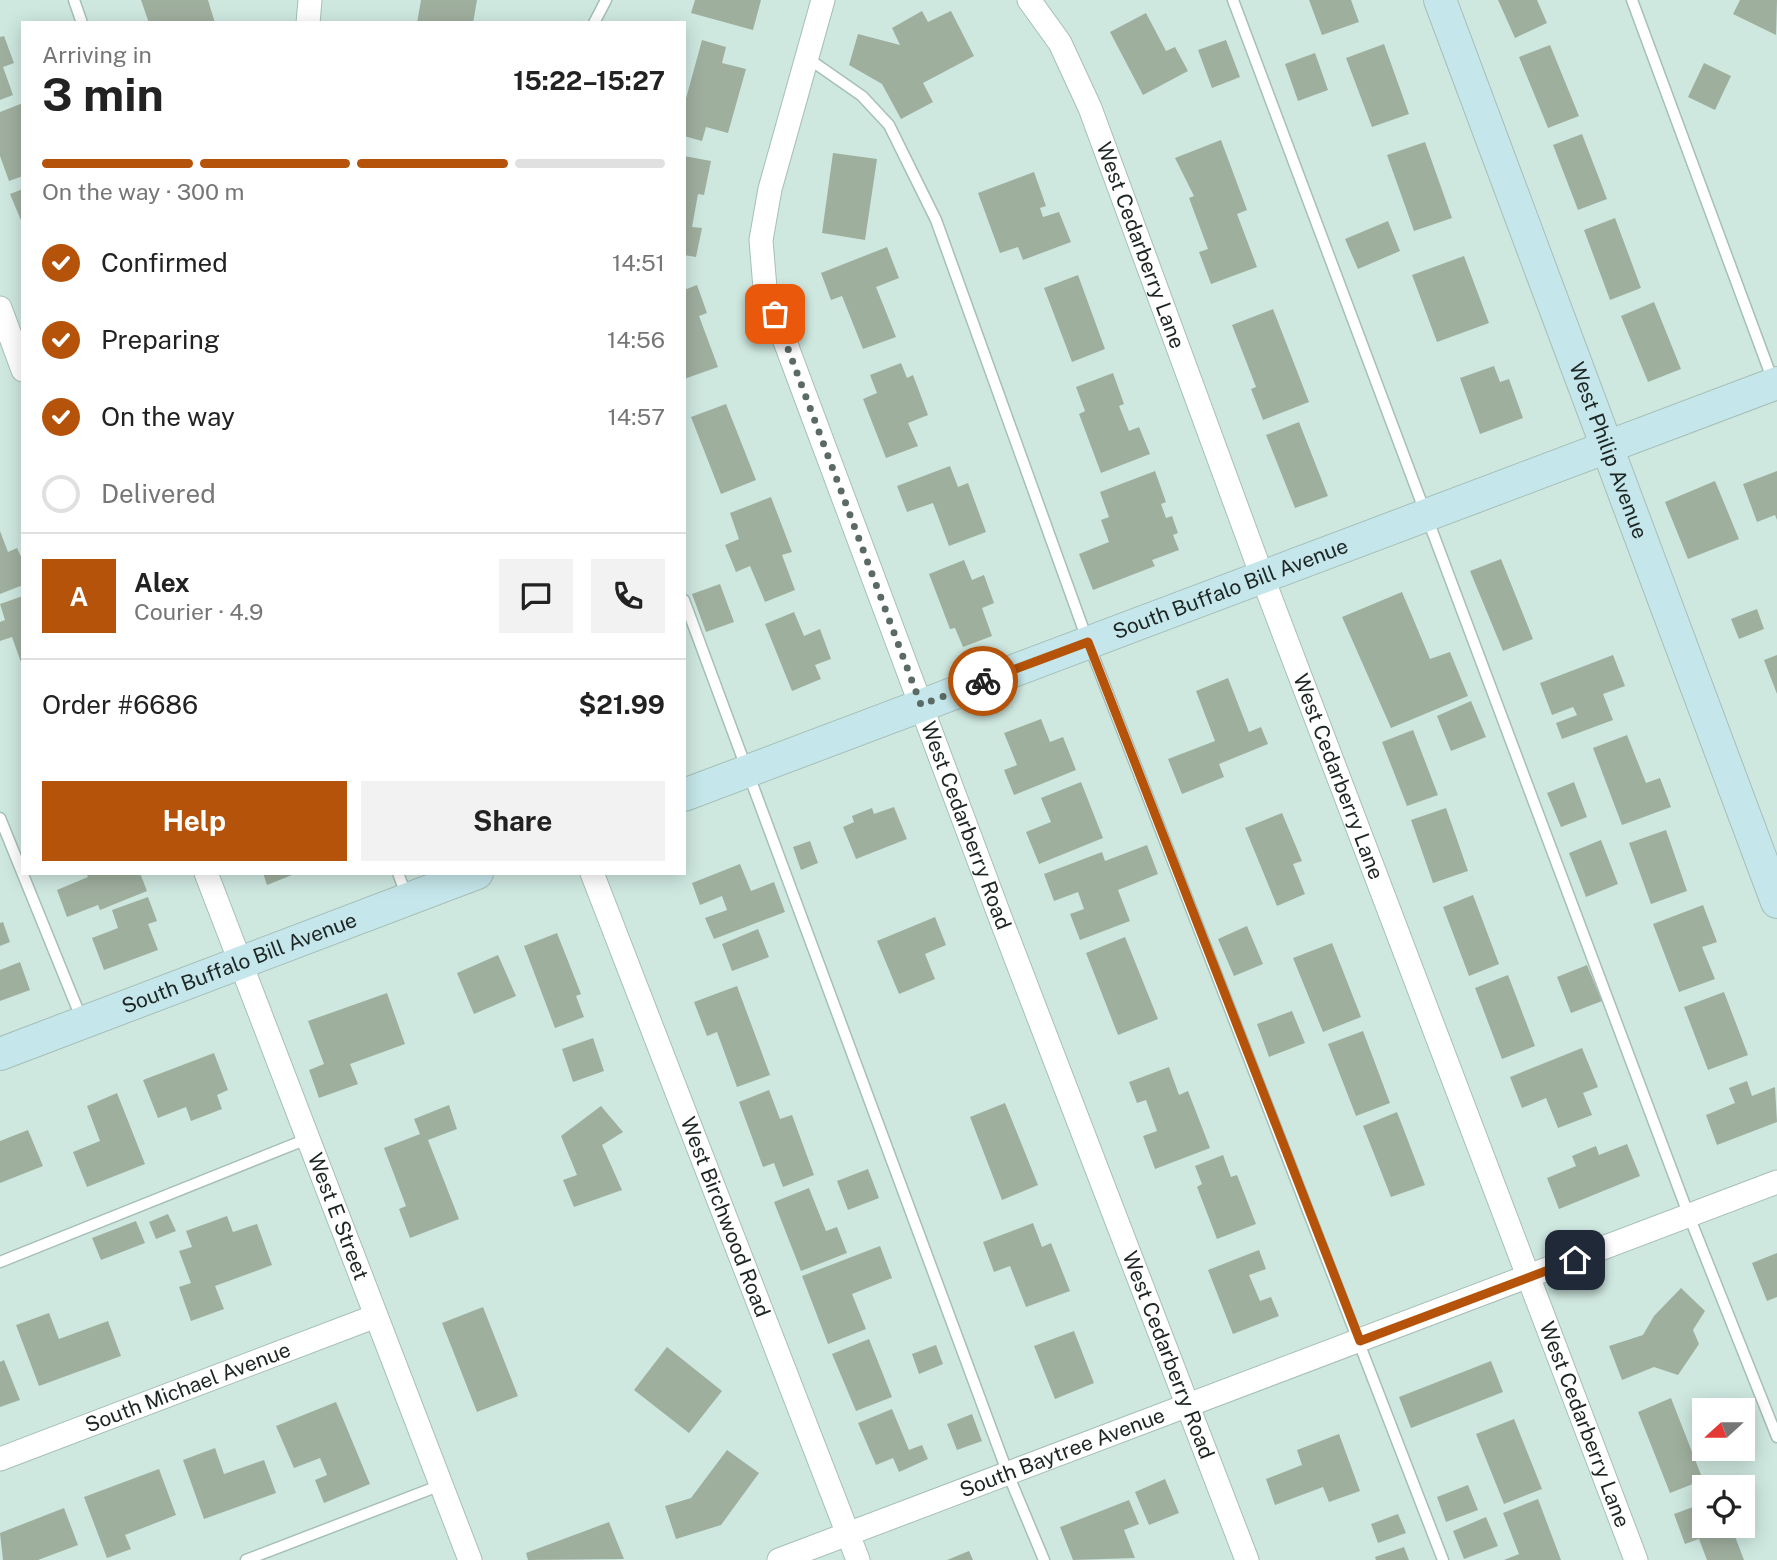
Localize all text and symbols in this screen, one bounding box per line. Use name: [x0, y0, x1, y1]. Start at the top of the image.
text: Arriving in: [42, 41, 152, 68]
text: 15:22–15:27: [513, 65, 665, 96]
text: 3 min: [42, 67, 164, 121]
street label: West Cedarberry Lane: [1092, 139, 1190, 352]
text: On the way · 300 m: [42, 178, 244, 205]
icon: check: [42, 244, 80, 282]
text: Confirmed: [101, 247, 228, 278]
text: 14:51: [612, 249, 665, 276]
pin: [745, 284, 805, 344]
icon: bag: [756, 295, 794, 333]
icon: check: [42, 321, 80, 359]
text: Preparing: [101, 324, 220, 355]
text: 14:56: [607, 326, 665, 353]
street label: West Philip Avenue: [1564, 359, 1653, 542]
icon: check: [42, 398, 80, 436]
text: On the way: [101, 401, 235, 432]
text: 14:57: [607, 403, 665, 430]
text: Delivered: [101, 478, 216, 509]
street label: South Buffalo Bill Avenue: [1109, 533, 1351, 644]
button: chat: [499, 559, 573, 633]
button: phone: [591, 559, 665, 633]
text: Alex: [134, 567, 190, 598]
text: A: [70, 581, 88, 612]
text: Courier · 4.9: [134, 598, 263, 625]
courier: [948, 646, 1018, 716]
icon: bike: [964, 662, 1002, 700]
street label: West Cedarberry Lane: [1288, 670, 1389, 883]
text: Order #6686: [42, 689, 198, 720]
text: $21.99: [578, 689, 665, 720]
street label: West Cedarberry Road: [916, 718, 1017, 933]
button: Help: [42, 781, 347, 861]
button: Share: [361, 781, 665, 861]
street label: South Buffalo Bill Avenue: [118, 907, 360, 1019]
street label: West Birchwood Road: [676, 1113, 776, 1321]
street label: West E Street: [303, 1149, 374, 1283]
pin: [1545, 1230, 1605, 1290]
icon: home: [1556, 1241, 1594, 1279]
street label: West Cedarberry Road: [1118, 1247, 1220, 1462]
street label: West Cedarberry Lane: [1535, 1318, 1635, 1531]
street label: South Michael Avenue: [81, 1337, 294, 1437]
north arrow: [1692, 1398, 1755, 1461]
map controls: [1692, 1398, 1755, 1538]
street label: South Baytree Avenue: [956, 1402, 1168, 1502]
button: locate: [1692, 1475, 1755, 1538]

